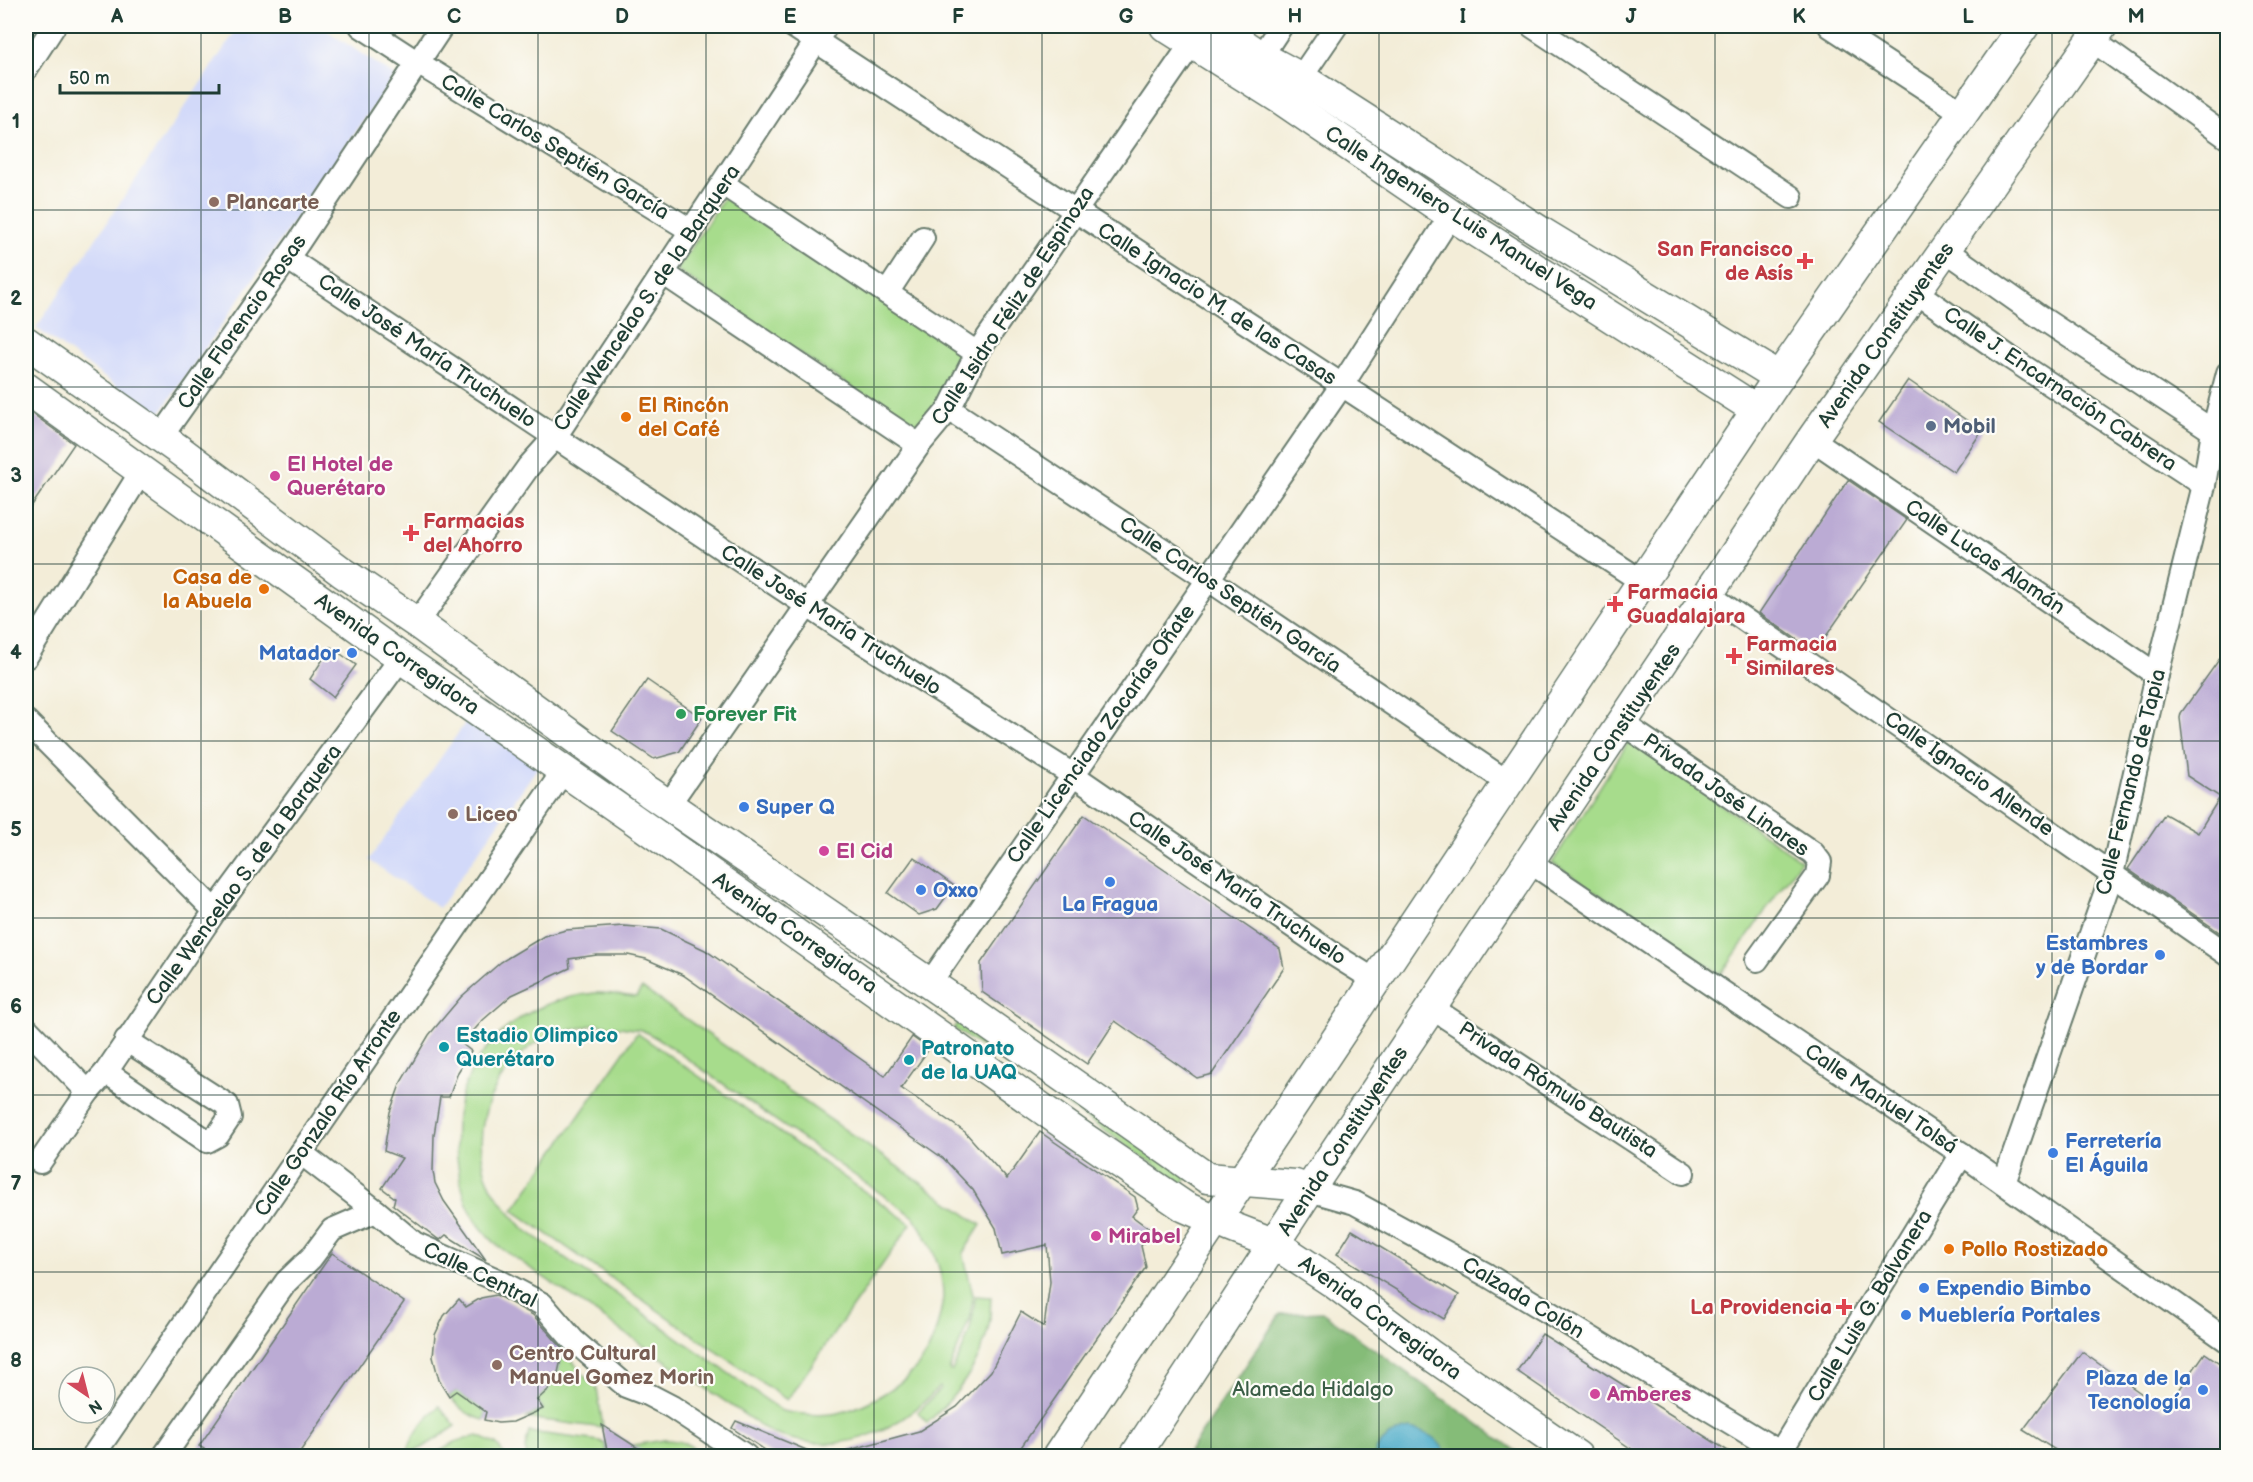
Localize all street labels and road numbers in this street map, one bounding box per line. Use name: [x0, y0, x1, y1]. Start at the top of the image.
street label: Calle Carlos Septién García: [436, 69, 674, 225]
street label: Calle Ingeniero Luis Manuel Vega: [1320, 121, 1602, 315]
street label: Calle Wencelao S. de la Barquera: [548, 160, 746, 436]
street label: Calle Isidro Féliz de Espinoza: [926, 182, 1100, 430]
street label: Calle Ignacio M. de las Casas: [1093, 217, 1341, 391]
street label: Calle Florencio Rosas: [172, 230, 312, 414]
street label: Avenida Constituyentes: [1812, 237, 1960, 433]
street label: Calle José María Truchuelo: [313, 269, 541, 433]
street label: Calle J. Encarnación Cabrera: [1939, 301, 2181, 477]
street label: Calle Lucas Alamán: [1900, 494, 2070, 620]
street label: Calle Carlos Septién García: [1114, 511, 1346, 679]
street label: Calle José María Truchuelo: [716, 539, 946, 701]
street label: Avenida Corregidora: [310, 588, 484, 720]
street label: Calle Licenciado Zacarías Oñate: [1002, 600, 1200, 868]
street label: Avenida Constituyentes: [1542, 639, 1686, 835]
street label: Calle Fernando de Tapia: [2091, 666, 2171, 898]
street label: Calle Ignacio Allende: [1879, 706, 2059, 842]
street label: Privada José Linares: [1638, 728, 1814, 862]
street label: Calle Wencelao S. de la Barquera: [141, 740, 347, 1010]
street label: Calle José María Truchuelo: [1123, 806, 1351, 970]
street label: Avenida Corregidora: [708, 867, 882, 999]
street label: Calle Gonzalo Río Arronte: [249, 1005, 407, 1221]
street label: Privada Rómulo Bautista: [1454, 1016, 1662, 1164]
street label: Calle Manuel Tolsá: [1800, 1039, 1962, 1159]
street label: Avenida Constituyentes: [1272, 1042, 1414, 1240]
street label: Calle Luis G. Balvanera: [1803, 1205, 1937, 1407]
street label: Calle Central: [419, 1237, 541, 1313]
street label: Avenida Corregidora: [1294, 1251, 1466, 1385]
street label: Calzada Colón: [1457, 1252, 1589, 1344]

